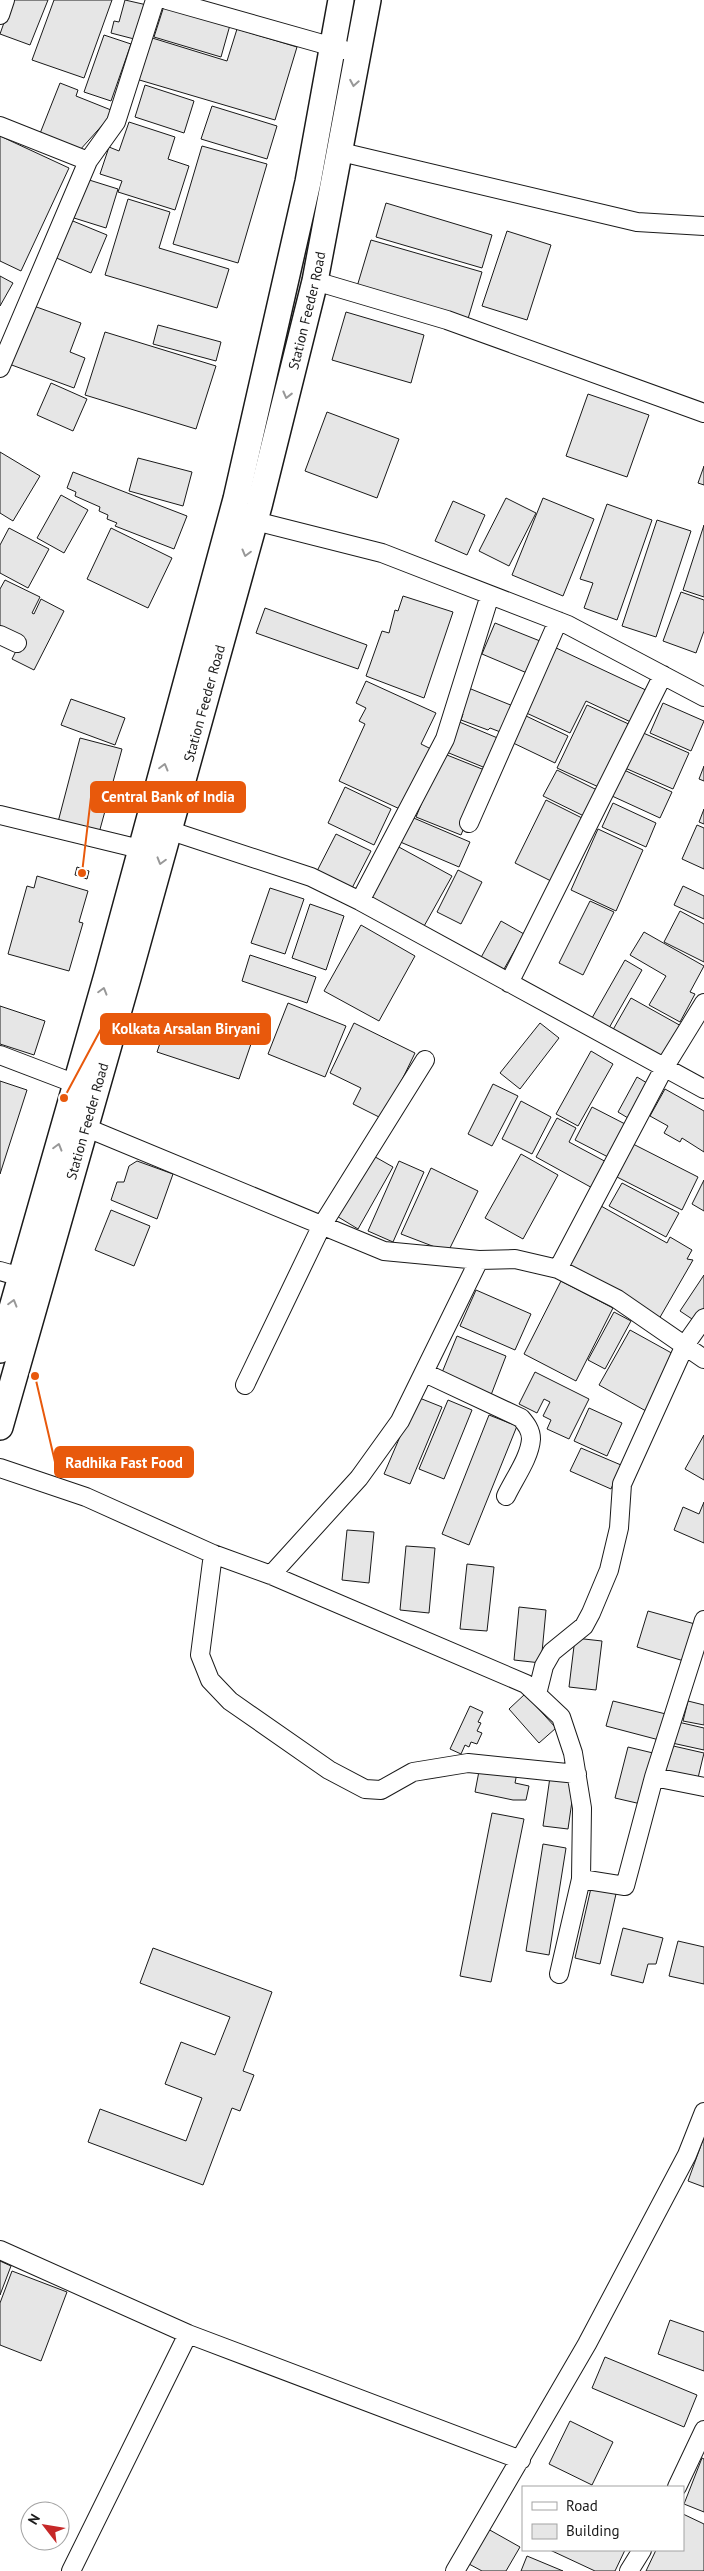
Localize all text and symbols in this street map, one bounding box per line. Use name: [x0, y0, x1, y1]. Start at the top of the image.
one-way arrow: [349, 78, 359, 87]
street label: Station Feeder Road: [284, 250, 329, 371]
one-way arrow: [282, 391, 293, 400]
one-way arrow: [242, 548, 252, 556]
street label: Station Feeder Road: [179, 643, 229, 764]
one-way arrow: [158, 762, 169, 771]
callout: Central Bank of India: [91, 782, 245, 812]
text: Central Bank of India: [101, 787, 235, 806]
one-way arrow: [157, 857, 167, 865]
one-way arrow: [97, 987, 107, 995]
callout: Kolkata Arsalan Biryani: [101, 1014, 270, 1044]
text: Kolkata Arsalan Biryani: [112, 1019, 260, 1038]
street label: Station Feeder Road: [62, 1061, 112, 1182]
one-way arrow: [52, 1143, 63, 1151]
one-way arrow: [8, 1300, 18, 1308]
callout: Radhika Fast Food: [55, 1447, 193, 1477]
text: Radhika Fast Food: [65, 1453, 183, 1472]
legend: [522, 2486, 684, 2551]
text: Road: [566, 2496, 598, 2515]
north arrow: [20, 2501, 70, 2551]
text: N: [24, 2511, 44, 2528]
text: Building: [566, 2521, 620, 2540]

